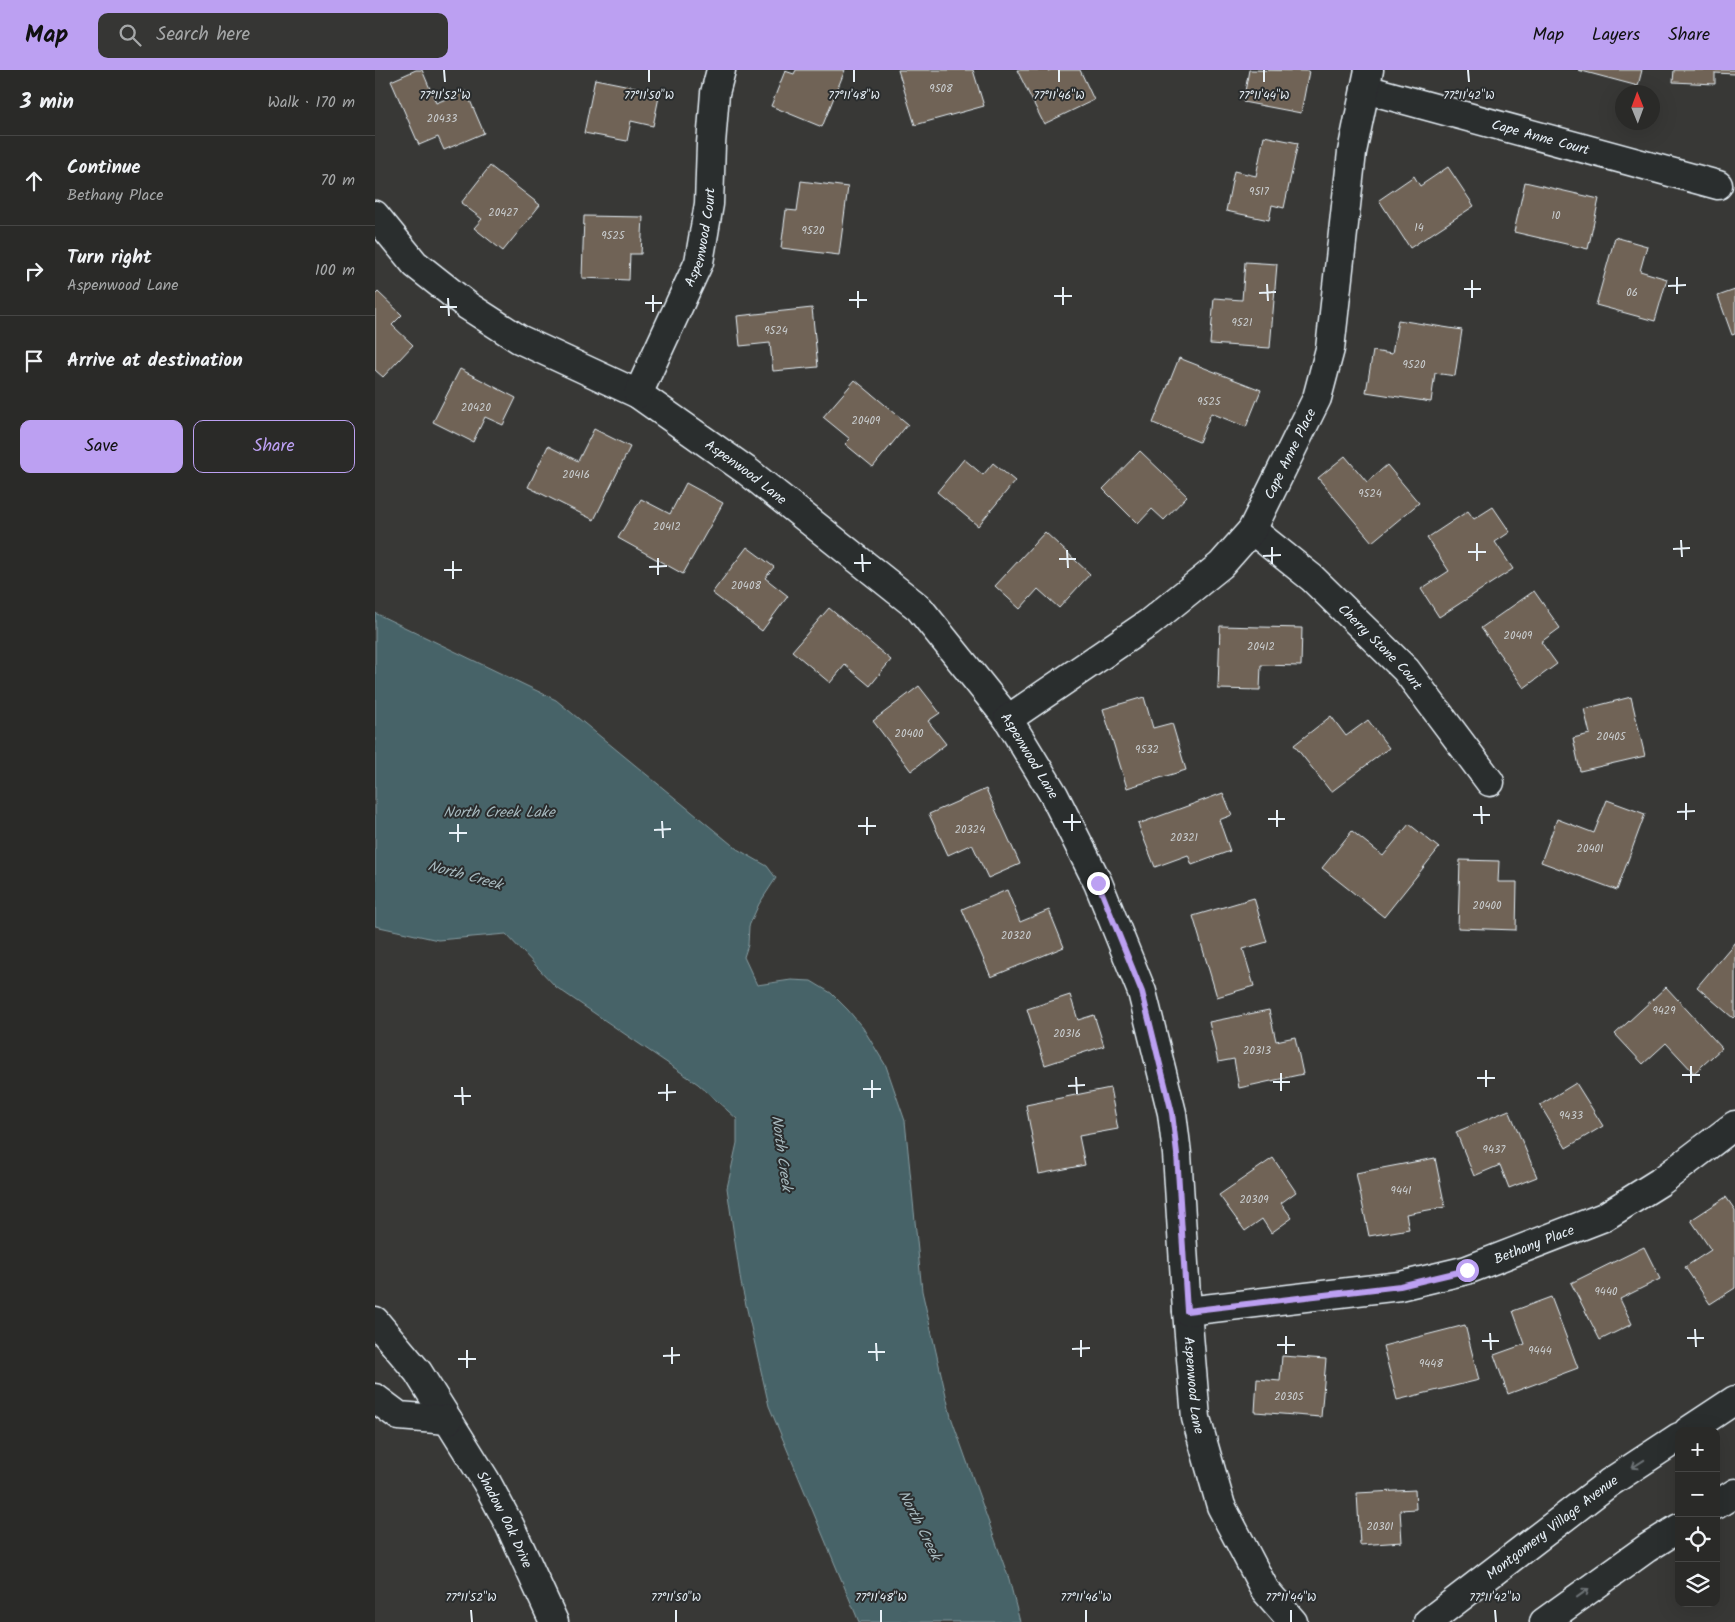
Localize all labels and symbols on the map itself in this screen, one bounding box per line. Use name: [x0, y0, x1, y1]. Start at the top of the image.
house number: 9508: [929, 80, 953, 98]
north arrow: [1615, 85, 1660, 130]
text: 77°11'52"W: [419, 86, 471, 105]
text: 77°11'50"W: [624, 86, 674, 105]
text: 77°11'48"W: [828, 86, 880, 105]
text: 77°11'46"W: [1033, 86, 1085, 105]
text: 77°11'44"W: [1239, 86, 1290, 105]
text: 77°11'42"W: [1443, 86, 1495, 105]
house number: 20433: [427, 110, 457, 128]
street label: Cape Anne Court: [1489, 114, 1592, 162]
house number: 9517: [1249, 183, 1270, 201]
street label: Aspenwood Court: [679, 187, 722, 291]
house number: 20427: [488, 204, 519, 222]
house number: 10: [1552, 207, 1561, 225]
house number: 14: [1414, 219, 1424, 237]
house number: 9520: [801, 222, 825, 240]
house number: 9525: [601, 227, 626, 245]
house number: 06: [1626, 284, 1638, 302]
house number: 9521: [1231, 314, 1253, 332]
house number: 9524: [764, 322, 788, 340]
house number: 9520: [1402, 356, 1426, 374]
house number: 9525: [1197, 393, 1222, 411]
house number: 20420: [461, 399, 491, 417]
street label: Cape Anne Place: [1259, 404, 1323, 503]
house number: 20409: [852, 412, 881, 430]
street label: Aspenwood Lane: [700, 435, 792, 511]
house number: 20416: [562, 466, 590, 484]
house number: 9524: [1358, 485, 1382, 503]
house number: 20412: [653, 518, 681, 536]
house number: 20408: [731, 577, 761, 595]
street label: Cherry Stone Court: [1332, 599, 1428, 696]
house number: 20409: [1504, 627, 1533, 645]
house number: 20412: [1247, 638, 1275, 656]
street label: Aspenwood Lane: [995, 708, 1064, 804]
house number: 20400: [895, 725, 924, 743]
house number: 20405: [1596, 728, 1627, 746]
house number: 9532: [1135, 741, 1159, 759]
water label: North Creek Lake: [443, 801, 556, 825]
house number: 20324: [955, 821, 985, 839]
house number: 20321: [1170, 829, 1198, 847]
house number: 20401: [1577, 840, 1603, 858]
water label: North Creek: [425, 855, 507, 898]
route end: [1087, 872, 1110, 895]
house number: 20400: [1473, 897, 1502, 915]
house number: 20320: [1001, 927, 1032, 945]
house number: 9429: [1652, 1002, 1676, 1020]
house number: 20316: [1053, 1025, 1081, 1043]
house number: 20313: [1243, 1042, 1271, 1060]
house number: 9433: [1559, 1107, 1583, 1125]
water label: North Creek: [764, 1114, 798, 1195]
house number: 9437: [1483, 1141, 1506, 1159]
house number: 9441: [1391, 1182, 1411, 1200]
house number: 20309: [1239, 1191, 1269, 1209]
street label: Bethany Place: [1491, 1219, 1578, 1271]
route start: [1456, 1259, 1479, 1282]
house number: 9440: [1595, 1283, 1618, 1301]
street label: Aspenwood Lane: [1177, 1336, 1210, 1437]
house number: 9444: [1528, 1342, 1552, 1360]
house number: 9448: [1419, 1355, 1443, 1373]
house number: 20305: [1274, 1388, 1305, 1406]
one-way arrow: [1631, 1459, 1645, 1469]
street label: Shadow Oak Drive: [470, 1467, 538, 1573]
street label: Montgomery Village Avenue: [1482, 1470, 1623, 1586]
water label: North Creek: [891, 1486, 948, 1567]
house number: 20301: [1366, 1518, 1394, 1536]
text: 77°11'52"W: [445, 1588, 497, 1607]
text: 77°11'50"W: [651, 1588, 701, 1607]
text: 77°11'48"W: [855, 1588, 907, 1607]
text: 77°11'46"W: [1060, 1588, 1112, 1607]
text: 77°11'44"W: [1266, 1588, 1317, 1607]
text: 77°11'42"W: [1469, 1588, 1521, 1607]
one-way arrow: [1576, 1588, 1589, 1599]

